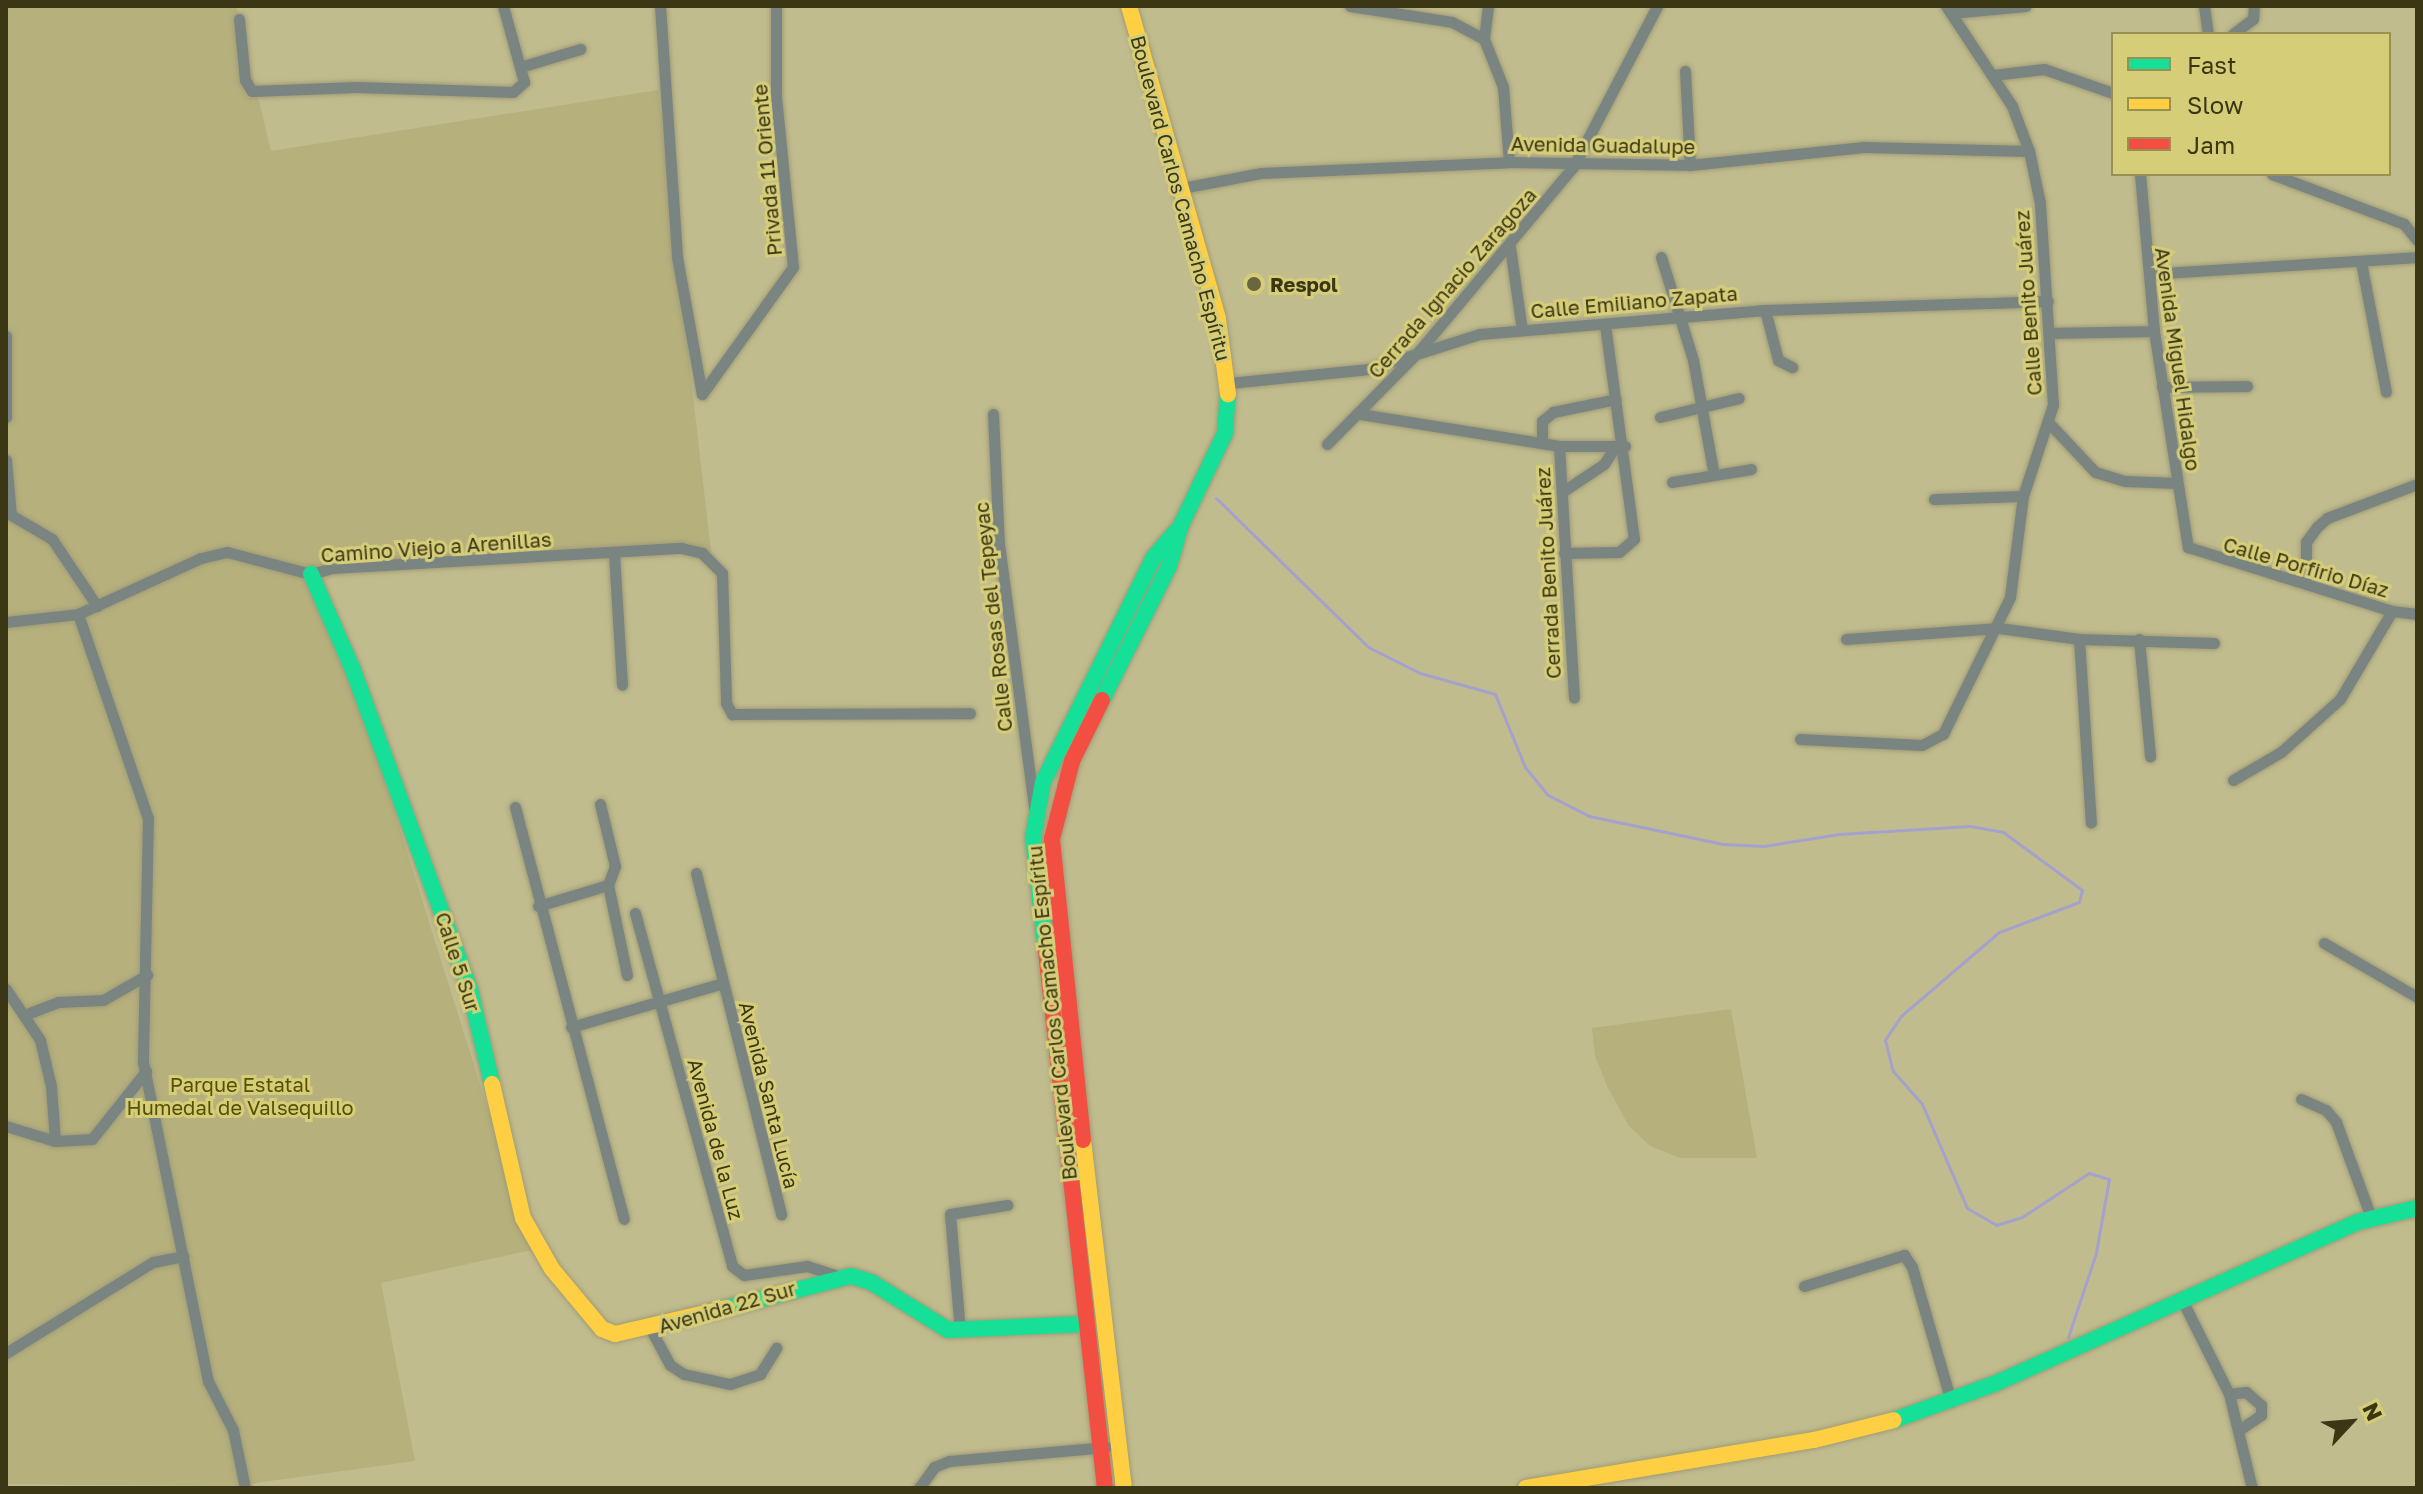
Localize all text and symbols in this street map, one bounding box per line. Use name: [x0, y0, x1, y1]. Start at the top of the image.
legend: [2111, 32, 2391, 176]
street label: Boulevard Carlos Camacho Espíritu: [1126, 33, 1236, 363]
text: Fast: [2187, 50, 2237, 79]
street label: Privada 11 Oriente: [748, 83, 786, 257]
text: Slow: [2187, 90, 2243, 119]
text: Jam: [2187, 130, 2235, 159]
street label: Avenida Guadalupe: [1511, 131, 1695, 159]
street label: Cerrada Ignacio Zaragoza: [1363, 183, 1541, 383]
street label: Calle Benito Juárez: [2010, 210, 2046, 396]
street label: Avenida Miguel Hidalgo: [2150, 246, 2206, 472]
place label: Respol: [1270, 272, 1338, 296]
marker: Respol: [1245, 275, 1263, 293]
street label: Calle Emiliano Zapata: [1529, 281, 1739, 323]
street label: Cerrada Benito Juárez: [1530, 466, 1566, 680]
street label: Calle Rosas del Tepeyac: [969, 501, 1017, 733]
street label: Camino Viejo a Arenillas: [320, 527, 552, 567]
street label: Calle Porfirio Díaz: [2221, 532, 2391, 602]
street label: Boulevard Carlos Camacho Espíritu: [1023, 845, 1081, 1181]
street label: Calle 5 Sur: [431, 909, 485, 1015]
street label: Avenida Santa Lucía: [734, 999, 804, 1191]
street label: Avenida de la Luz: [683, 1056, 749, 1222]
park label: Parque Estatal Humedal de Valsequillo: [127, 1072, 353, 1119]
street label: Avenida 22 Sur: [656, 1276, 798, 1338]
north arrow: [2311, 1382, 2391, 1462]
text: N: [2357, 1398, 2389, 1425]

